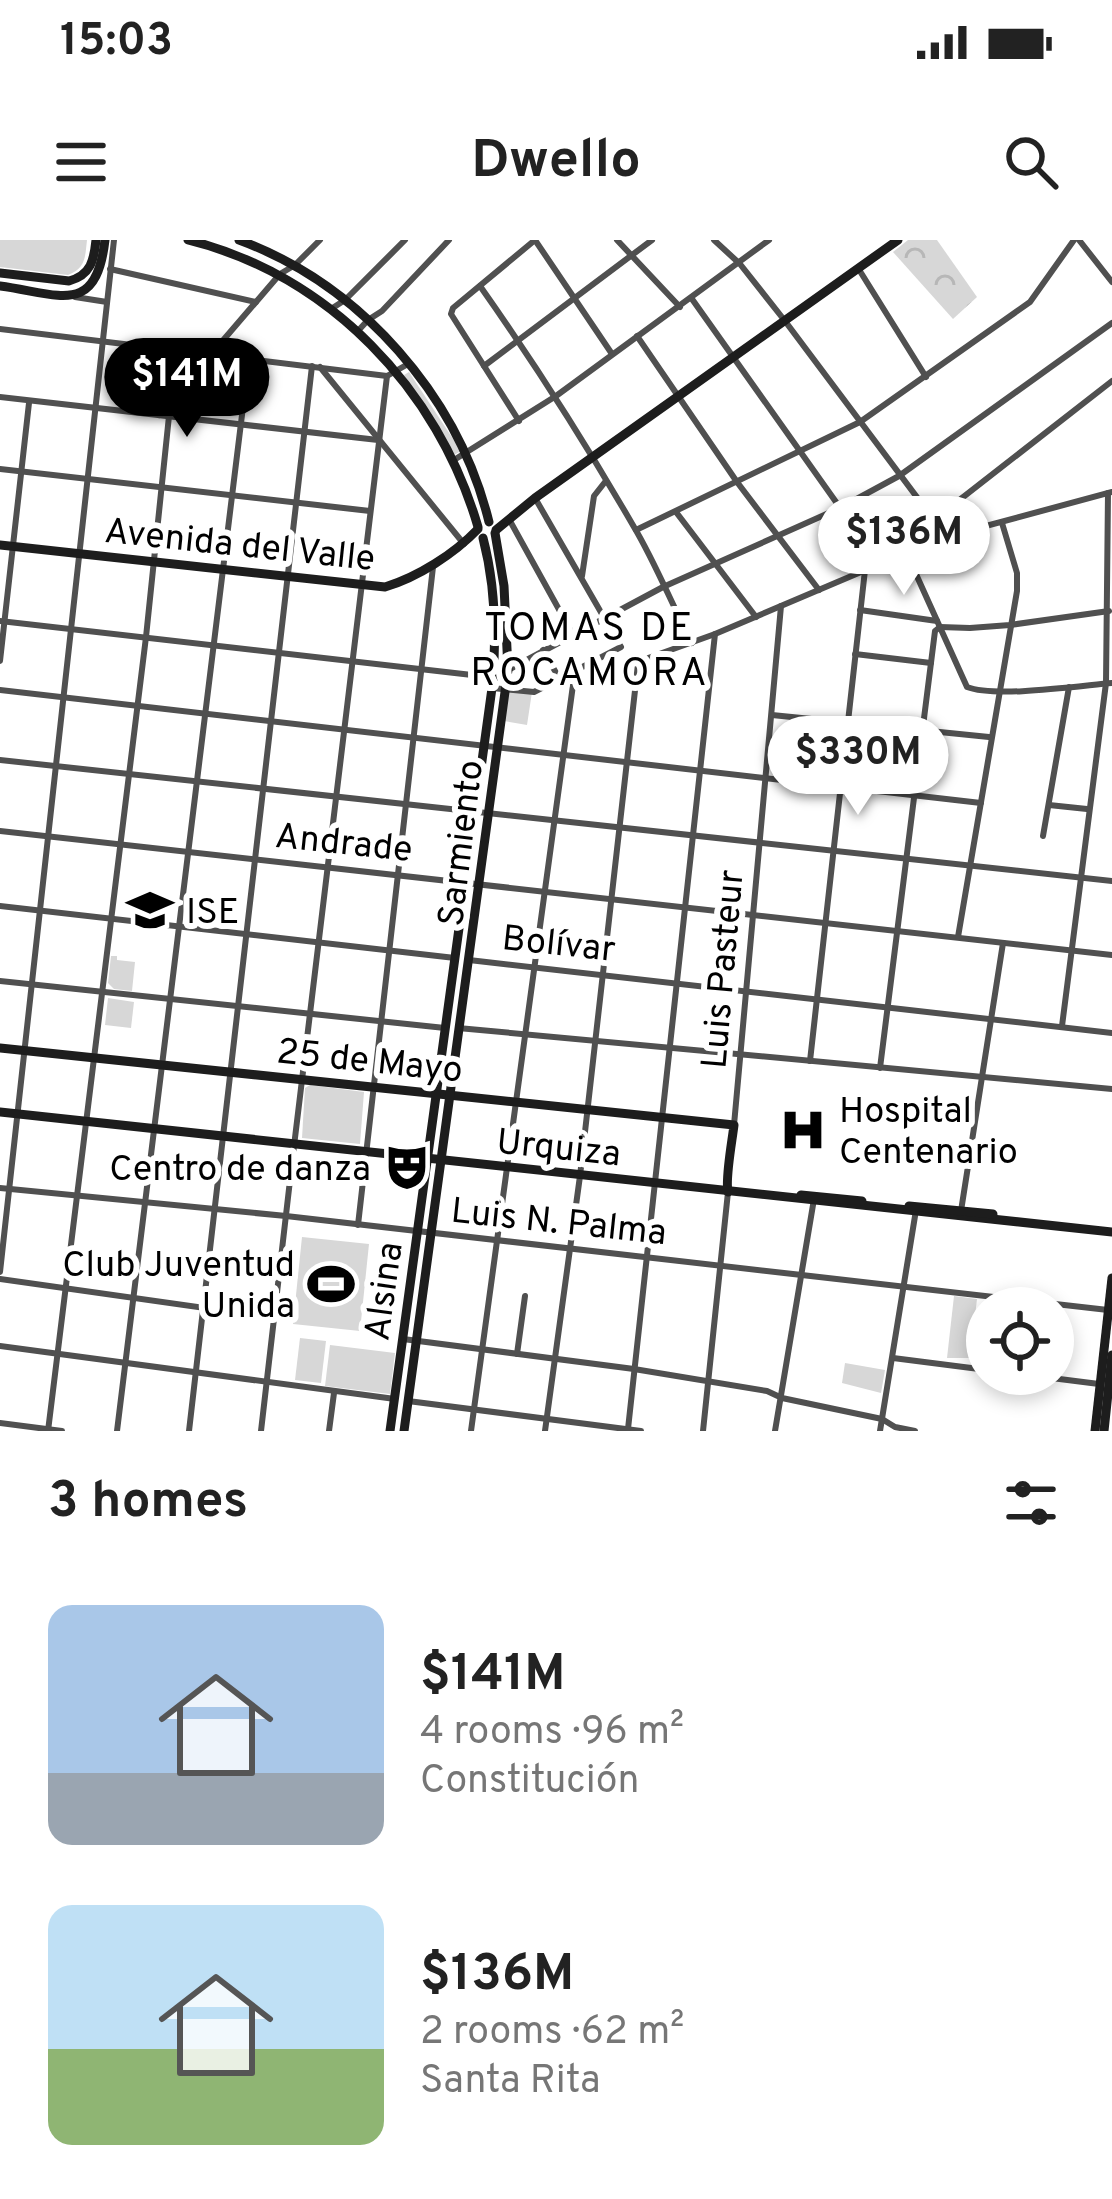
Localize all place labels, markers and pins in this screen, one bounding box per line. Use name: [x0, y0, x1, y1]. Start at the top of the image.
pin: $141M: [103, 338, 271, 440]
pin: $136M: [820, 496, 988, 598]
pin: $330M: [774, 716, 942, 818]
school or university icon: ISE: [125, 885, 175, 935]
place label: ISE: [186, 891, 239, 937]
place label: Hospital Centenario: [839, 1090, 1018, 1177]
hospital icon: Hospital Centenario: [778, 1105, 828, 1155]
theatre icon: Centro de danza: [382, 1142, 432, 1192]
place label: Centro de danza: [109, 1148, 371, 1194]
place label: Club Juventud Unida: [62, 1244, 295, 1331]
sports icon: Club Juventud Unida: [306, 1259, 356, 1309]

